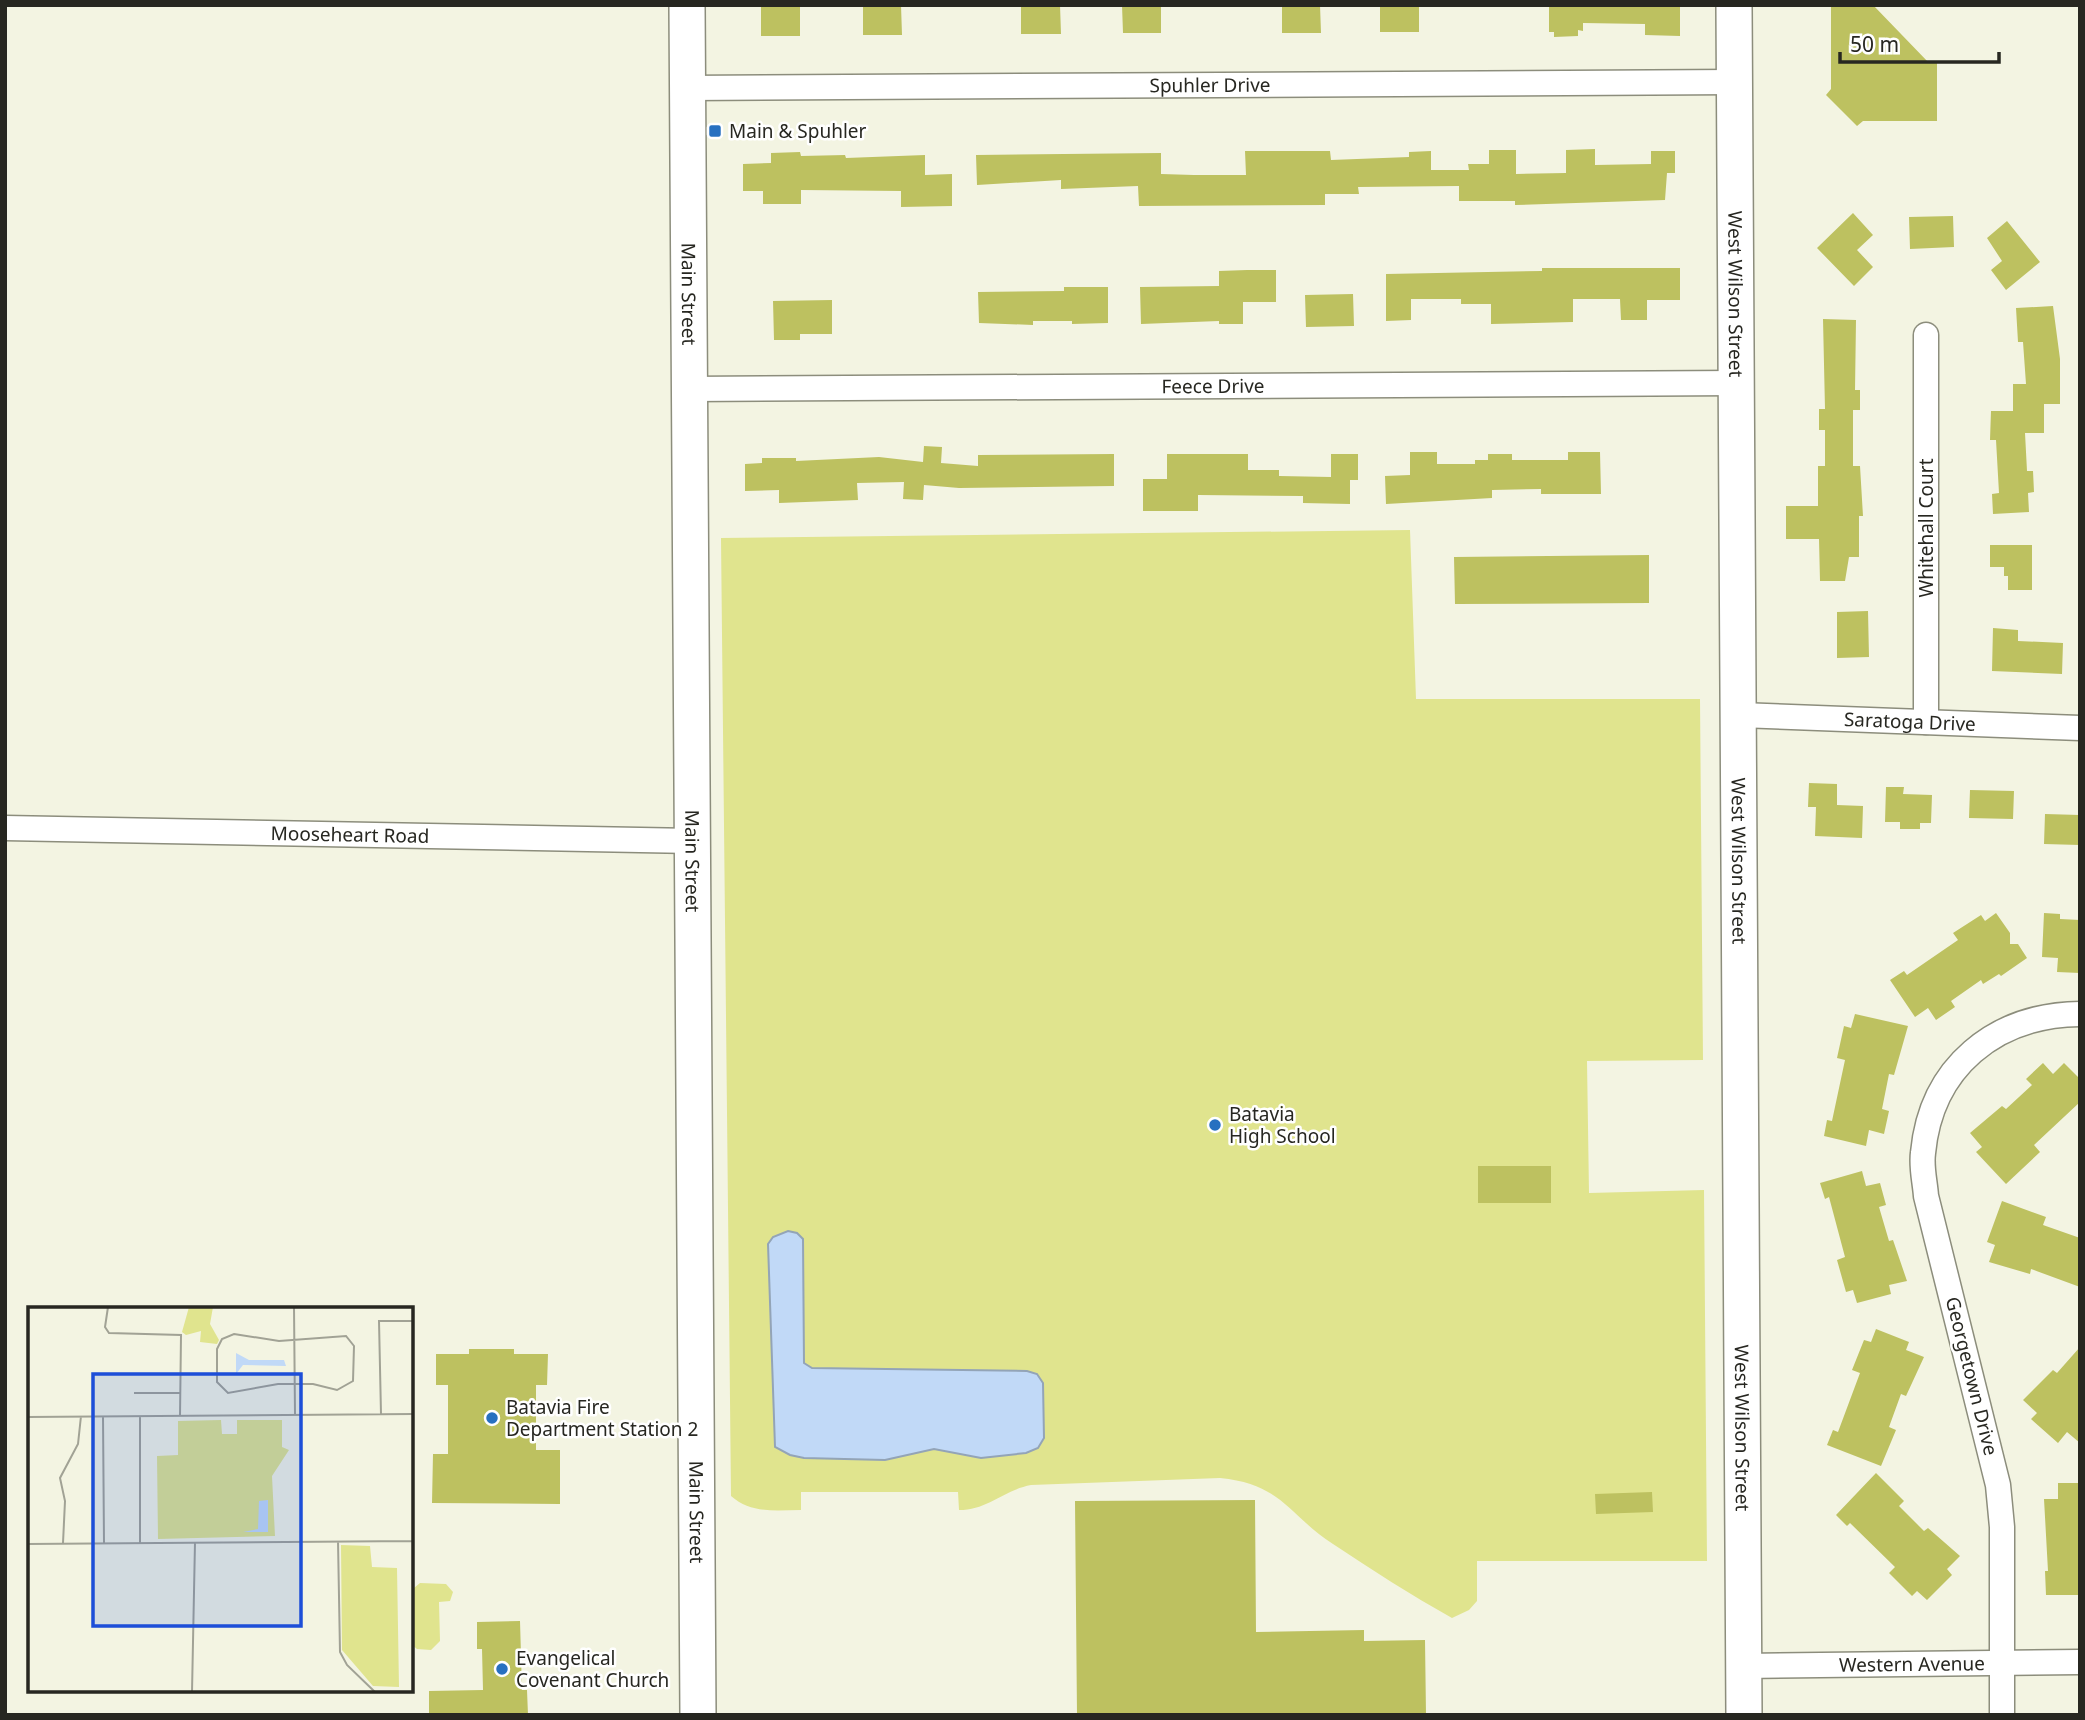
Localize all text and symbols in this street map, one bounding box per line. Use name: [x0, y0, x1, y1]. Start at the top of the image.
scale bar: [1840, 21, 1999, 65]
text: 50 m: [1850, 30, 1899, 58]
street label: Spuhler Drive: [1149, 72, 1271, 98]
place label: Main & Spuhler: [729, 118, 867, 144]
marker: Main & Spuhler: [707, 123, 723, 139]
street label: West Wilson Street: [1722, 211, 1749, 378]
street label: Main Street: [676, 243, 702, 346]
street label: Feece Drive: [1161, 373, 1265, 399]
street label: Whitehall Court: [1913, 458, 1939, 598]
street label: Saratoga Drive: [1843, 706, 1976, 737]
street label: West Wilson Street: [1726, 778, 1752, 945]
street label: Main Street: [679, 810, 706, 912]
street label: Mooseheart Road: [270, 820, 429, 849]
place label: Batavia High School: [1229, 1101, 1336, 1149]
marker: Batavia High School: [1207, 1117, 1223, 1133]
street label: Georgetown Drive: [1940, 1294, 2004, 1458]
inset map: [28, 1307, 413, 1692]
street label: West Wilson Street: [1729, 1345, 1756, 1512]
place label: Batavia Fire Department Station 2: [506, 1394, 698, 1442]
marker: Batavia Fire Department Station 2: [484, 1410, 500, 1426]
street label: Main Street: [683, 1461, 710, 1563]
place label: Evangelical Covenant Church: [516, 1645, 669, 1693]
street label: Western Avenue: [1839, 1650, 1985, 1678]
marker: Evangelical Covenant Church: [494, 1661, 510, 1677]

